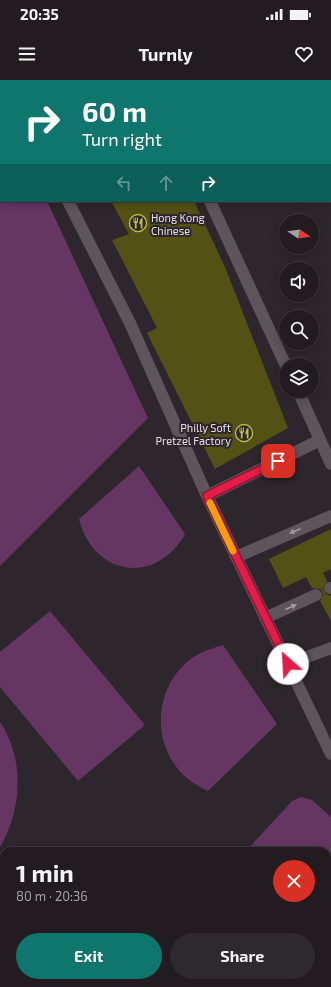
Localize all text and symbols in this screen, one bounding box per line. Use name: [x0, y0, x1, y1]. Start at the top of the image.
text: 20:35: [20, 5, 59, 23]
icon: menu: [16, 43, 38, 65]
text: Turnly: [138, 43, 193, 65]
icon: heart: [293, 43, 315, 65]
text: 60 m: [82, 94, 147, 128]
icon: right: [16, 96, 68, 148]
text: Turn right: [82, 128, 162, 150]
icon: left: [113, 172, 135, 194]
icon: ahead: [155, 172, 177, 194]
icon: right: [197, 172, 219, 194]
place label: Hong Kong Chinese: [151, 211, 205, 237]
restaurant icon: Hong Kong Chinese: [128, 213, 148, 233]
north arrow: [279, 214, 319, 254]
map controls: [279, 214, 319, 398]
button: sound: [279, 262, 319, 302]
button: search: [279, 310, 319, 350]
button: layers: [279, 358, 319, 398]
place label: Philly Soft Pretzel Factory: [155, 421, 231, 447]
restaurant icon: Philly Soft Pretzel Factory: [234, 423, 254, 443]
pin: [261, 444, 295, 478]
icon: arrive: [267, 450, 289, 472]
one-way arrow: [289, 529, 301, 535]
one-way arrow: [285, 603, 297, 609]
position arrow: [267, 643, 309, 685]
text: 1 min: [16, 858, 74, 887]
button: close: [273, 860, 315, 902]
text: 80 m · 20:36: [16, 888, 88, 904]
button: Exit: [16, 933, 162, 979]
button: Share: [170, 933, 315, 979]

